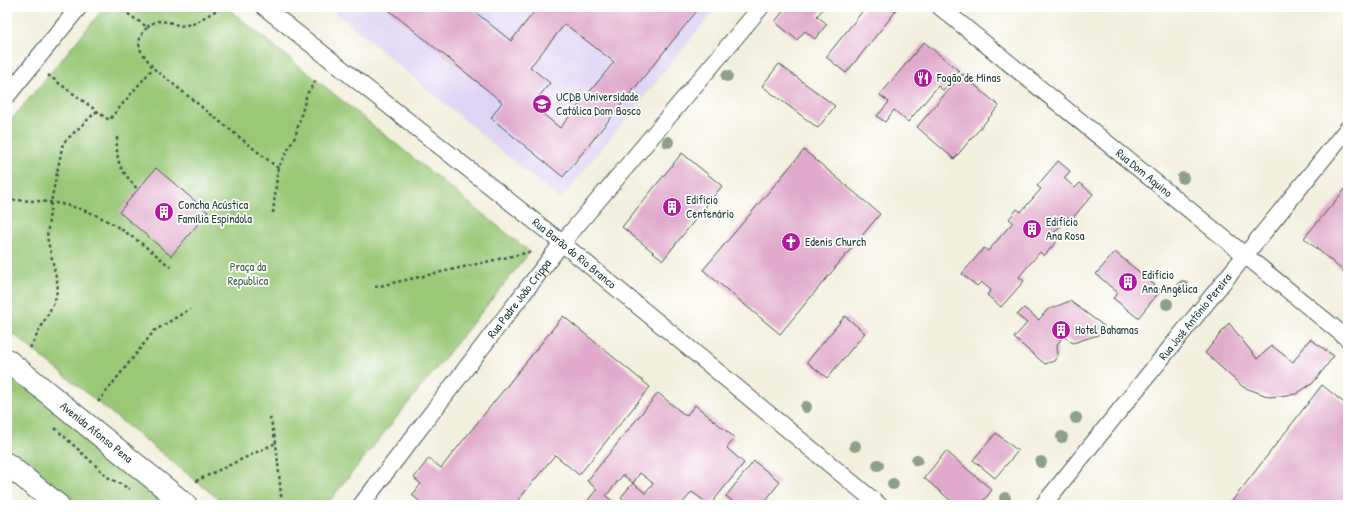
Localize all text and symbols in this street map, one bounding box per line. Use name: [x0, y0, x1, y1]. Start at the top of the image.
restaurant icon: Fogão de Minas: [912, 67, 934, 89]
place label: Fogão de Minas: [936, 69, 1001, 86]
place label: UCDB Universidade Católica Dom Bosco: [556, 88, 641, 119]
school or university icon: UCDB Universidade Católica Dom Bosco: [531, 93, 553, 115]
street label: Rua Dom Aquino: [1112, 144, 1176, 201]
place label: Edifício Centenário: [686, 191, 734, 222]
place label: Concha Acústica Família Espíndola: [177, 196, 252, 227]
building icon: Edifício Centenário: [661, 196, 683, 218]
building icon: Concha Acústica Família Espíndola: [153, 201, 175, 223]
place label: Edifício Ana Rosa: [1046, 213, 1085, 244]
street label: Rua Barão do Rio Branco: [529, 214, 620, 292]
building icon: Edifício Ana Rosa: [1021, 218, 1043, 240]
church icon: Edenis Church: [780, 231, 802, 253]
place label: Edenis Church: [805, 233, 866, 250]
street label: Rua Padre João Crippa: [483, 255, 555, 342]
park label: Praça da Republica: [228, 258, 268, 289]
place label: Edifício Ana Angélica: [1142, 266, 1198, 297]
street label: Rua José Antônio Pereira: [1154, 269, 1235, 364]
building icon: Edifício Ana Angélica: [1117, 271, 1139, 293]
building icon: Hotel Bahamas: [1050, 319, 1072, 341]
place label: Hotel Bahamas: [1075, 321, 1139, 338]
street label: Avenida Afonso Pena: [57, 397, 137, 467]

